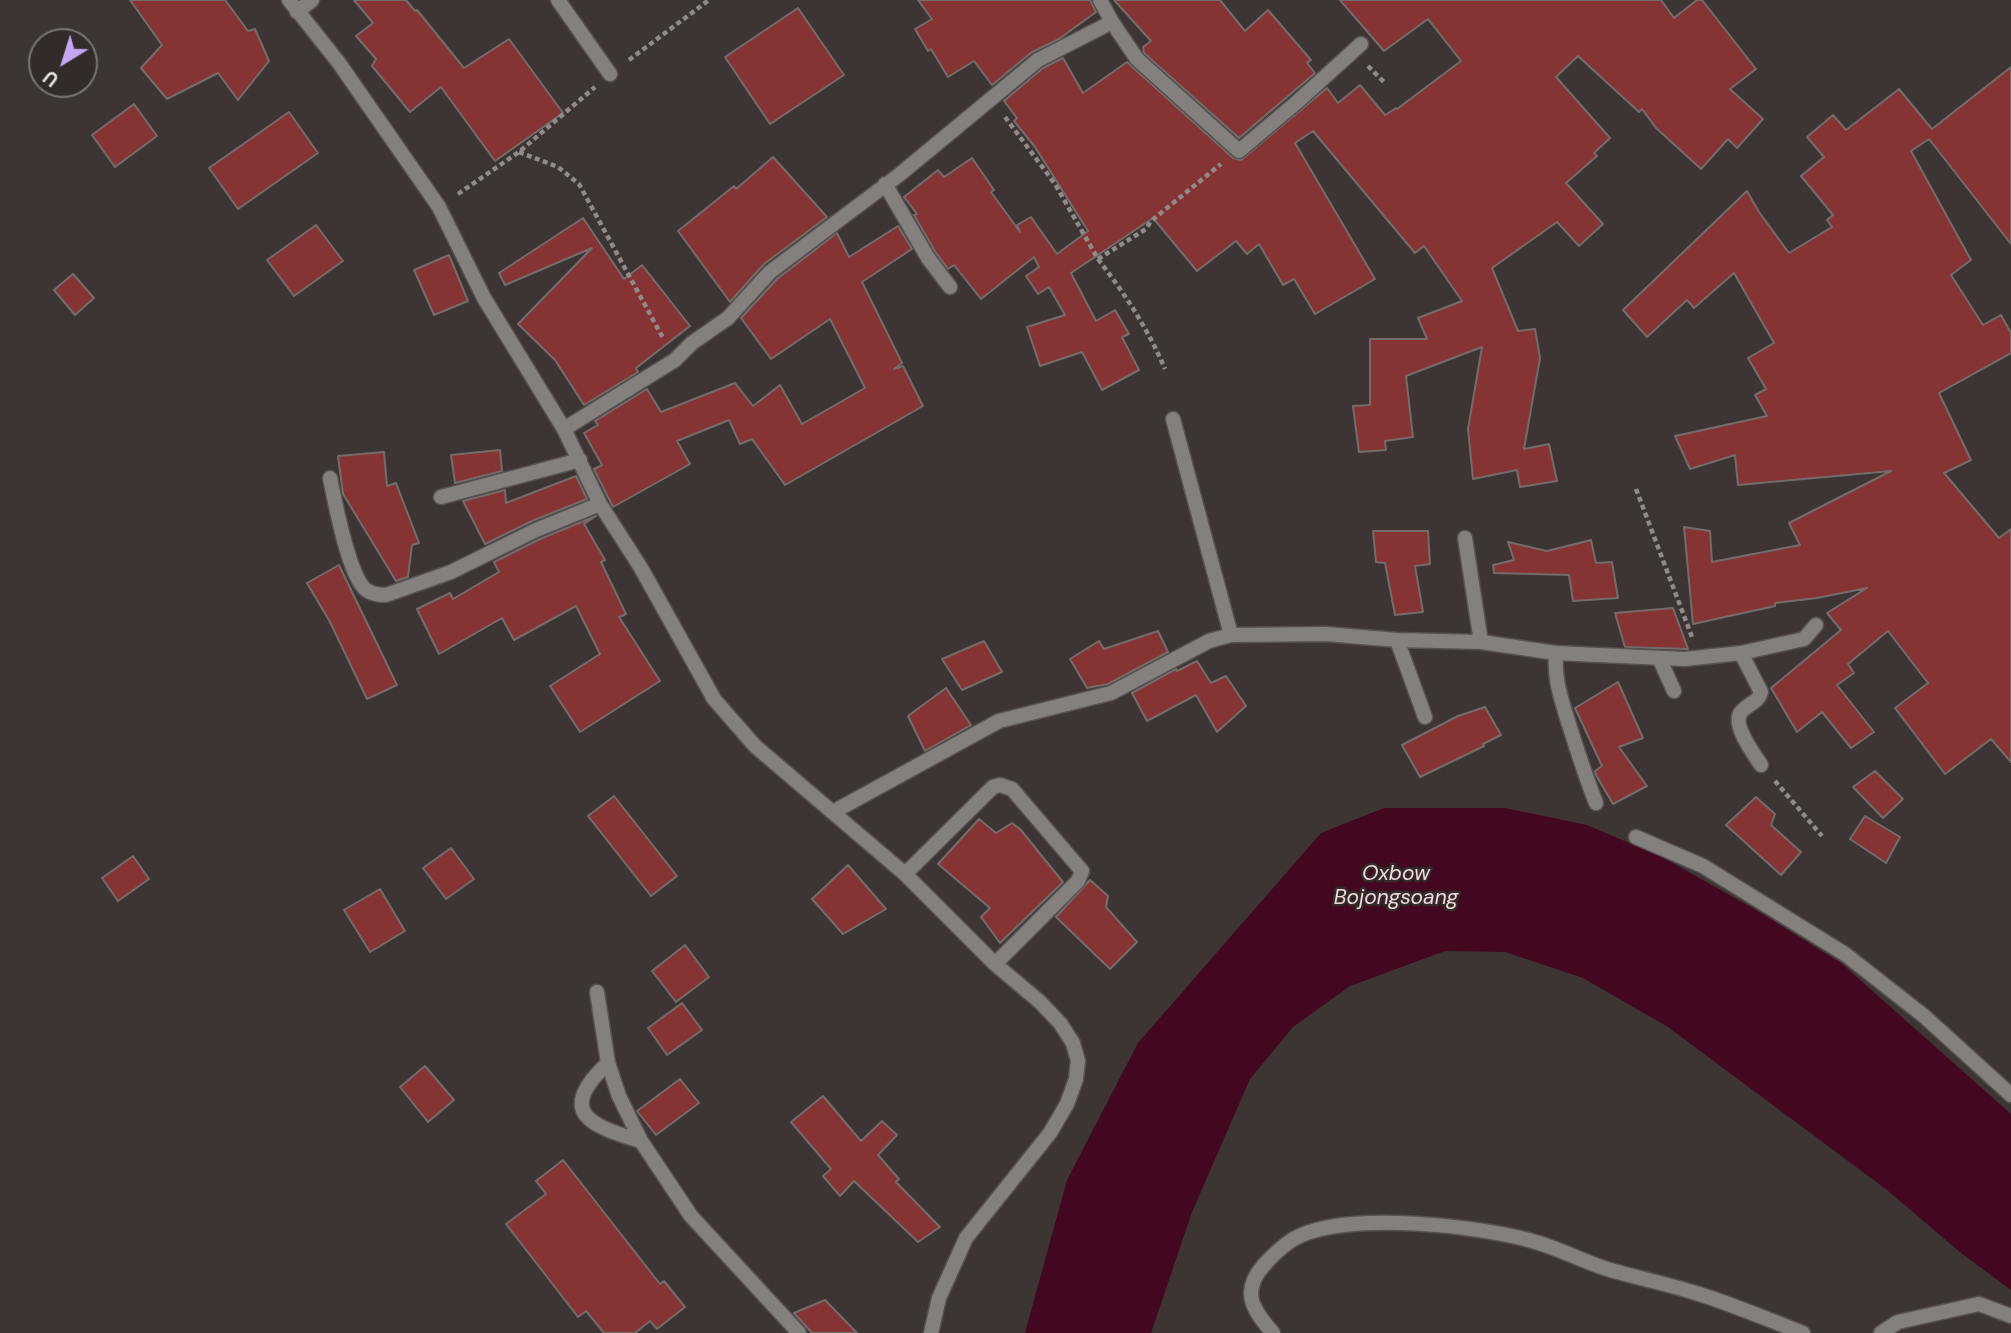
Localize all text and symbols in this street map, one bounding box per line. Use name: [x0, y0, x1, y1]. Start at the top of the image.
north arrow: [28, 28, 98, 98]
text: U: [38, 65, 64, 92]
water label: Oxbow Bojongsoang: [1334, 861, 1458, 911]

